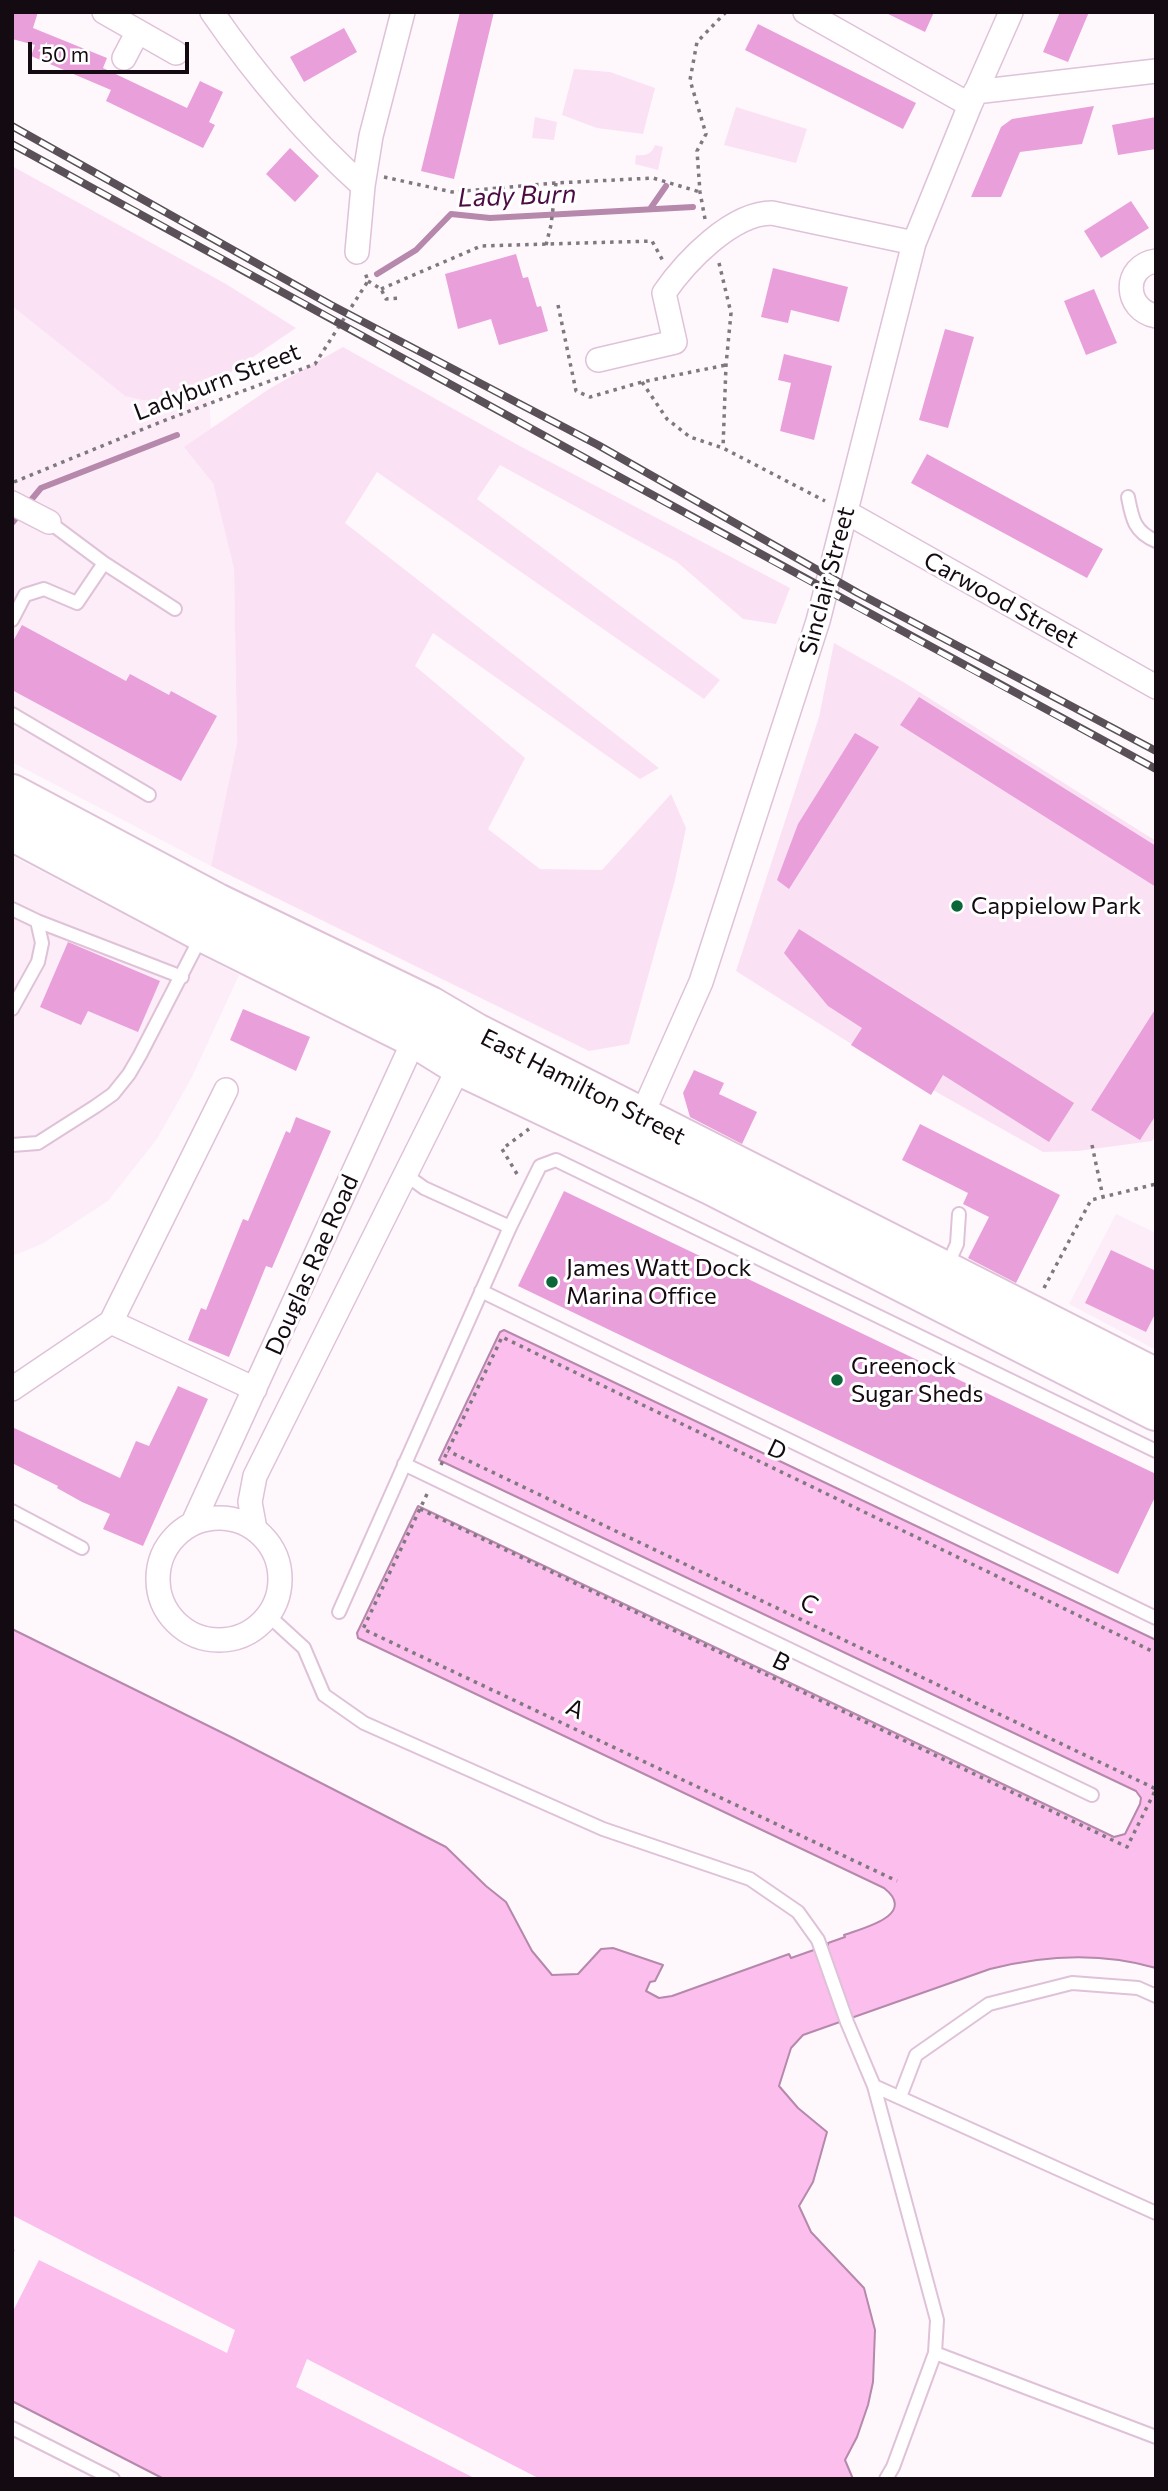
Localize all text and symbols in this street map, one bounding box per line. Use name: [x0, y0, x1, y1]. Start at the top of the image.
scale bar: [32, 28, 192, 72]
text: 50 m: [41, 41, 89, 66]
water label: Lady Burn: [457, 178, 577, 214]
street label: Ladyburn Street: [130, 337, 304, 427]
street label: Sinclair Street: [793, 504, 861, 658]
street label: Carwood Street: [919, 546, 1083, 654]
place label: Cappielow Park: [971, 892, 1141, 920]
marker: Cappielow Park: [949, 898, 965, 914]
street label: East Hamilton Street: [476, 1023, 690, 1151]
street label: Douglas Rae Road: [259, 1170, 365, 1360]
place label: James Watt Dock Marina Office: [566, 1254, 752, 1310]
marker: James Watt Dock Marina Office: [544, 1274, 560, 1290]
place label: Greenock Sugar Sheds: [851, 1352, 983, 1408]
marker: Greenock Sugar Sheds: [829, 1372, 845, 1388]
street label: D: [763, 1433, 791, 1467]
street label: C: [795, 1587, 823, 1621]
street label: B: [768, 1646, 794, 1678]
street label: A: [561, 1692, 589, 1726]

